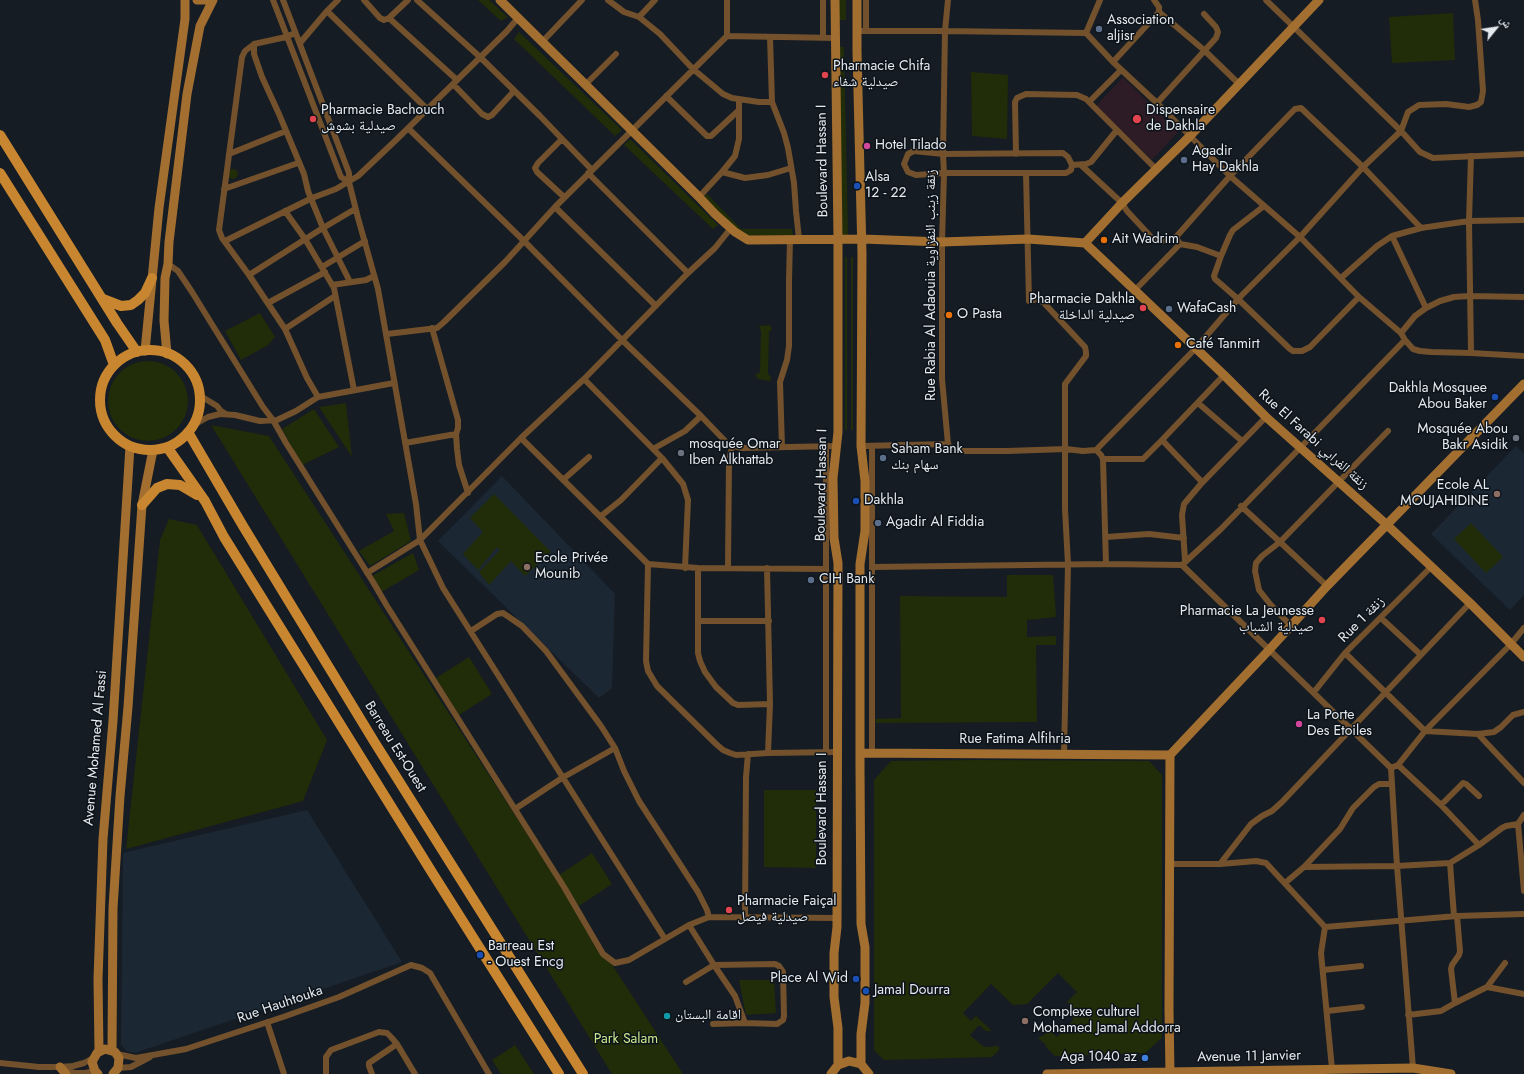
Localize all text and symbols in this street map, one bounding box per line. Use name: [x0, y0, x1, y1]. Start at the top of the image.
north arrow: [1476, 8, 1516, 48]
place label: Association aljisr: [1107, 13, 1174, 46]
text: ش: [1497, 13, 1516, 31]
marker: Association aljisr: [1094, 24, 1104, 34]
place label: Pharmacie Chifa صيدلية شفاء: [833, 59, 930, 92]
marker: Pharmacie Chifa صيدلية شفاء: [820, 70, 830, 80]
place label: Pharmacie Bachouch صيدلية بشوش: [321, 103, 445, 136]
place label: Dispensaire de Dakhla: [1146, 103, 1215, 136]
street label: Boulevard Hassan I: [814, 105, 832, 217]
marker: Dispensaire de Dakhla: [1131, 113, 1143, 125]
marker: Pharmacie Bachouch صيدلية بشوش: [308, 114, 318, 124]
place label: Hotel Tilado: [875, 138, 946, 154]
marker: Hotel Tilado: [862, 141, 872, 151]
place label: Agadir Hay Dakhla: [1192, 144, 1259, 176]
marker: Agadir Hay Dakhla: [1179, 155, 1189, 165]
street label: Rue Rabia Al Adaouia زنقة زينب النفزاوية: [924, 169, 940, 401]
place label: Alsa 12 - 22: [865, 170, 907, 202]
marker: Alsa 12 - 22: [852, 181, 862, 191]
place label: Ait Wadrim: [1112, 232, 1179, 248]
marker: Ait Wadrim: [1099, 235, 1109, 245]
place label: Pharmacie Dakhla صيدلية الداخلة: [1029, 292, 1135, 324]
place label: WafaCash: [1177, 301, 1236, 317]
marker: Pharmacie Dakhla صيدلية الداخلة: [1138, 303, 1148, 313]
marker: WafaCash: [1164, 304, 1174, 314]
place label: O Pasta: [957, 307, 1002, 323]
marker: O Pasta: [944, 310, 954, 320]
place label: Café Tanmirt: [1186, 337, 1260, 353]
marker: Café Tanmirt: [1173, 340, 1183, 350]
place label: Dakhla Mosquee Abou Baker: [1389, 381, 1487, 414]
street label: Rue El Farabi زنقة الفرابي: [1255, 386, 1371, 494]
marker: Dakhla Mosquee Abou Baker: [1490, 392, 1500, 402]
place label: Mosquée Abou Bakr Asidik: [1417, 422, 1508, 454]
street label: Boulevard Hassan I: [813, 429, 831, 541]
marker: Mosquée Abou Bakr Asidik: [1511, 433, 1521, 443]
place label: mosquée Omar Iben Alkhattab: [689, 437, 781, 470]
place label: Saham Bank سهام بنك: [891, 442, 963, 474]
marker: mosquée Omar Iben Alkhattab: [676, 448, 686, 458]
marker: Saham Bank سهام بنك: [878, 453, 888, 463]
place label: Ecole AL MOUJAHIDINE: [1400, 478, 1489, 510]
marker: Ecole AL MOUJAHIDINE: [1492, 489, 1502, 499]
place label: Dakhla: [864, 493, 904, 509]
marker: Dakhla: [851, 496, 861, 506]
place label: Agadir Al Fiddia: [886, 515, 984, 531]
marker: Agadir Al Fiddia: [873, 518, 883, 528]
place label: Ecole Privée Mounib: [535, 551, 608, 584]
marker: Ecole Privée Mounib: [522, 562, 532, 572]
place label: CIH Bank: [819, 572, 874, 588]
marker: CIH Bank: [806, 575, 816, 585]
street label: Rue 1 زنقة: [1336, 594, 1388, 646]
place label: Pharmacie La Jeunesse صيدلية الشباب: [1180, 604, 1314, 636]
marker: Pharmacie La Jeunesse صيدلية الشباب: [1317, 615, 1327, 625]
street label: Avenue Mohamed Al Fassi: [81, 670, 111, 826]
street label: Barreau Est-Ouest: [360, 699, 430, 795]
place label: La Porte Des Etoiles: [1307, 708, 1372, 740]
marker: La Porte Des Etoiles: [1294, 719, 1304, 729]
street label: Rue Fatima Alfihria: [959, 732, 1071, 748]
street label: Boulevard Hassan I: [815, 753, 831, 865]
place label: Pharmacie Faiçal صيدلية فيصل: [737, 894, 837, 926]
marker: Pharmacie Faiçal صيدلية فيصل: [724, 905, 734, 915]
place label: Barreau Est - Ouest Encg: [488, 939, 564, 972]
marker: Barreau Est - Ouest Encg: [475, 950, 485, 960]
place label: Place Al Wid: [770, 971, 848, 987]
marker: Place Al Wid: [851, 974, 861, 984]
street label: Rue Hauhtouka: [235, 983, 325, 1027]
place label: Jamal Dourra: [874, 983, 950, 999]
marker: Jamal Dourra: [861, 986, 871, 996]
place label: Complexe culturel Mohamed Jamal Addorra: [1033, 1005, 1181, 1038]
place label: اقامة البستان: [675, 1008, 741, 1024]
marker: اقامة البستان: [662, 1011, 672, 1021]
marker: Complexe culturel Mohamed Jamal Addorra: [1020, 1016, 1030, 1026]
park label: Park Salam: [594, 1032, 658, 1048]
street label: Avenue 11 Janvier: [1197, 1048, 1301, 1066]
place label: Aga 1040 az: [1060, 1050, 1137, 1066]
marker: Aga 1040 az: [1140, 1053, 1150, 1063]

